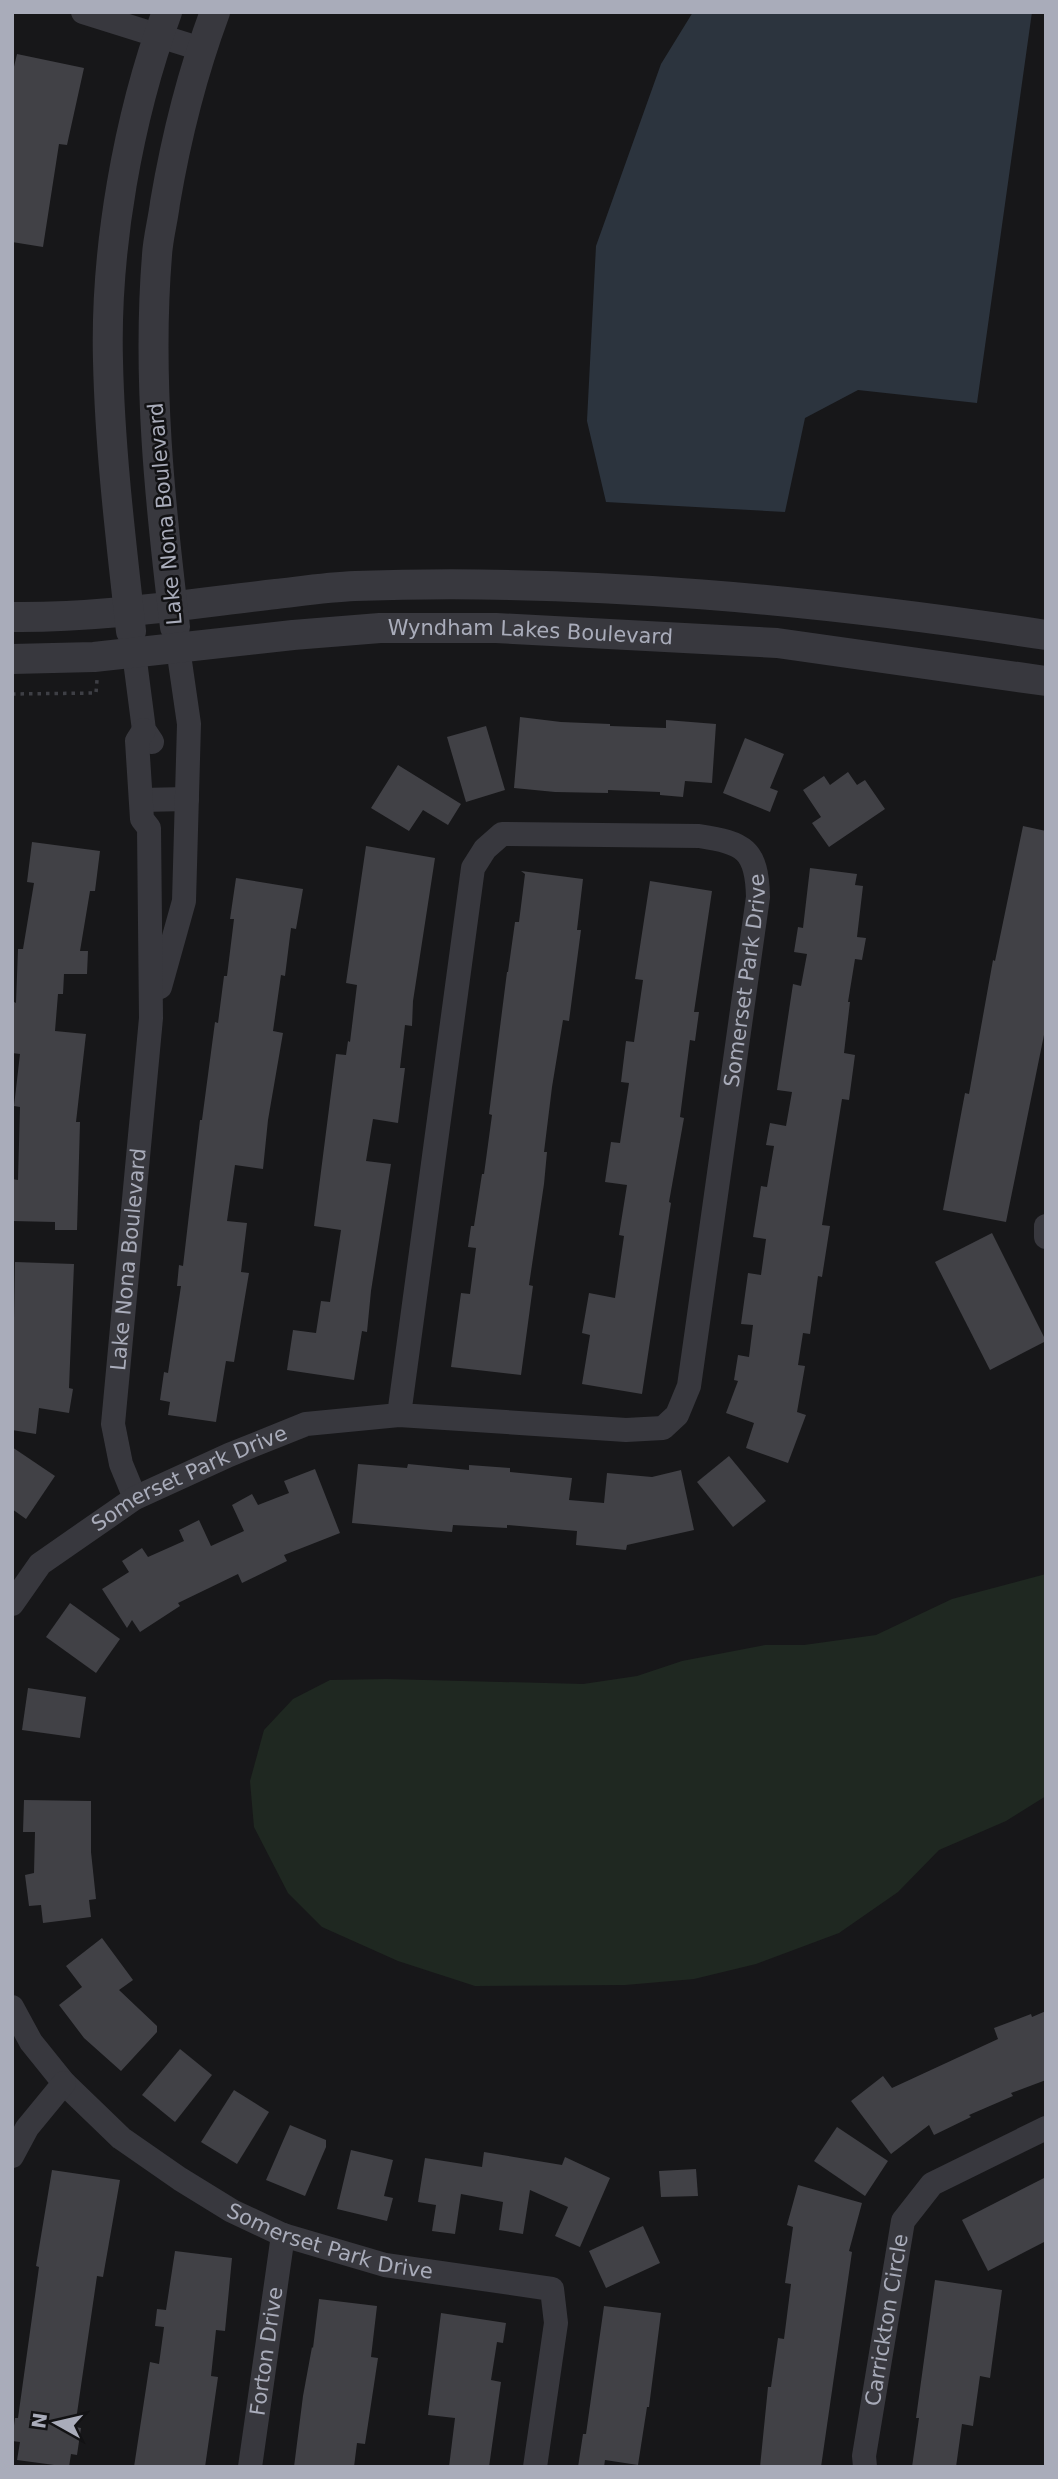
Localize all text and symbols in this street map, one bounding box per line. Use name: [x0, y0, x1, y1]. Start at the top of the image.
street label: Lake Nona Boulevard: [143, 402, 187, 626]
street label: Wyndham Lakes Boulevard: [388, 616, 674, 649]
street label: Somerset Park Drive: [719, 872, 770, 1089]
street label: Lake Nona Boulevard: [106, 1147, 151, 1372]
street label: Somerset Park Drive: [87, 1421, 291, 1536]
street label: Somerset Park Drive: [223, 2198, 435, 2284]
street label: Carrickton Circle: [860, 2232, 913, 2408]
street label: Forton Drive: [245, 2285, 288, 2417]
north arrow: [21, 2388, 91, 2458]
text: N: [27, 2411, 51, 2430]

